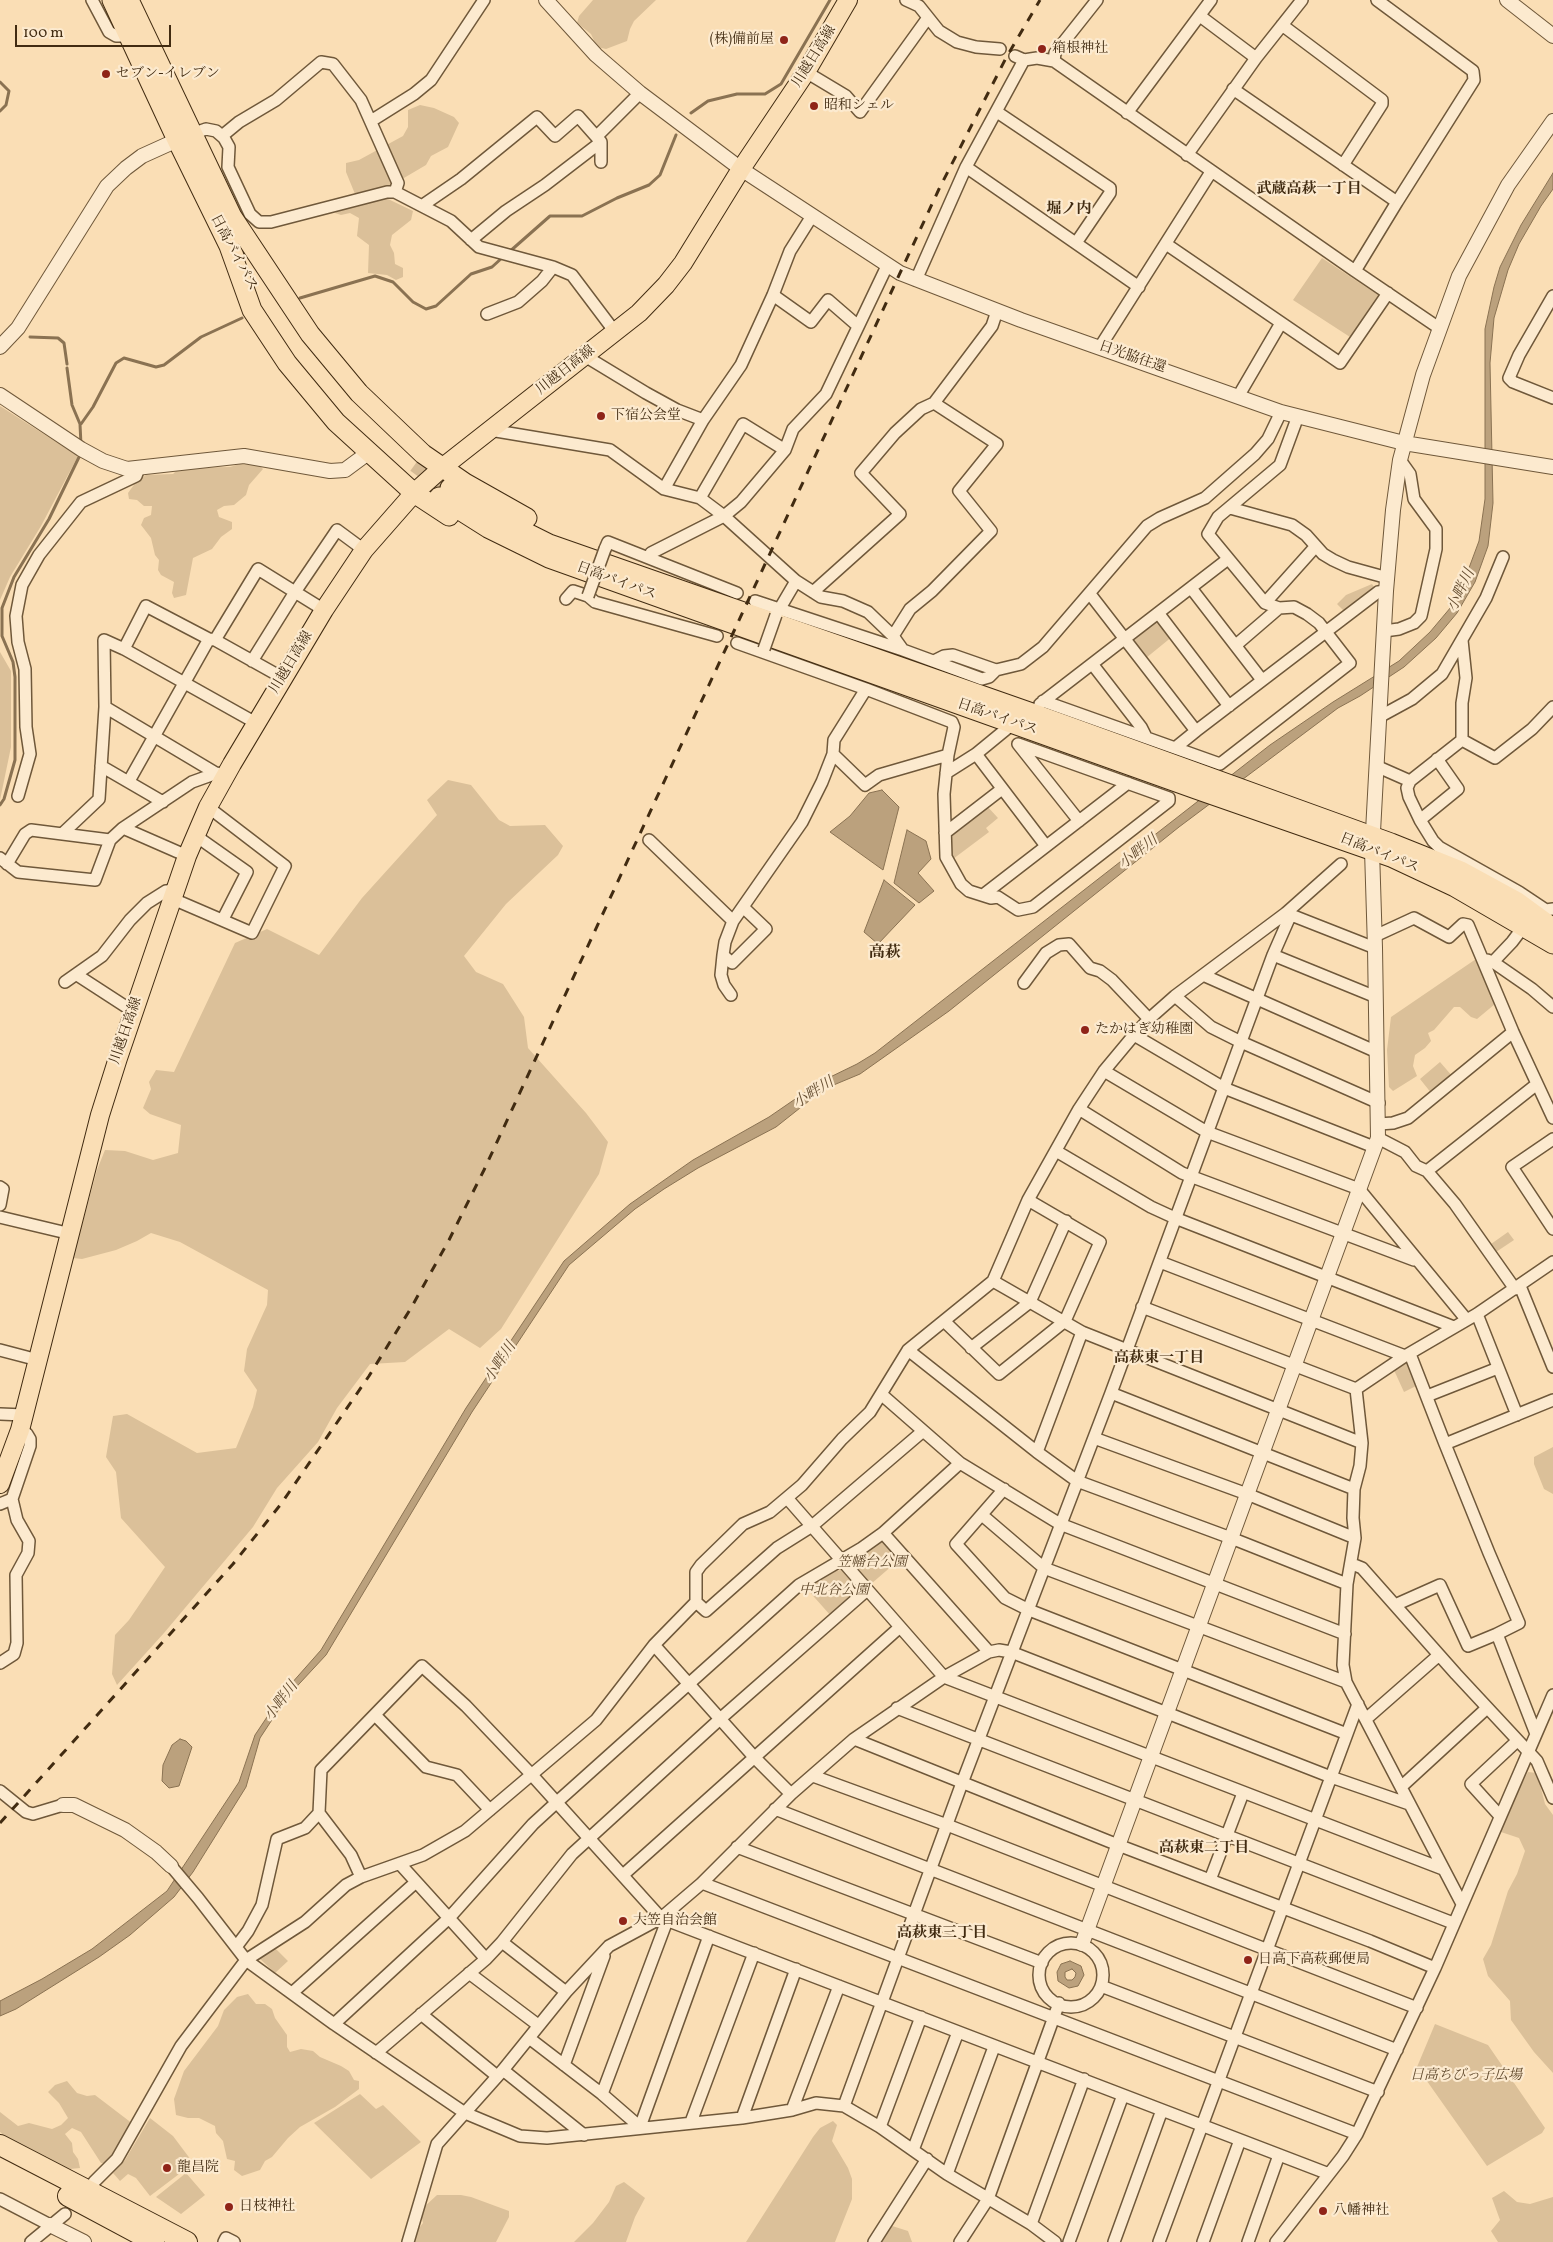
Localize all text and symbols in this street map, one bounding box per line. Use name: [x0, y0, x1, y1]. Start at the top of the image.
scale bar: [18, 15, 174, 47]
text: 100 m: [23, 23, 63, 44]
street label: 川越日高線: [789, 23, 841, 91]
place label: (株)備前屋: [710, 32, 774, 48]
marker: (株)備前屋: [778, 34, 790, 46]
place label: 箱根神社: [1052, 41, 1108, 57]
marker: 箱根神社: [1036, 43, 1048, 55]
place label: セブン-イレブン: [116, 66, 220, 82]
marker: セブン-イレブン: [100, 68, 112, 80]
place label: 昭和シェル: [824, 98, 894, 114]
marker: 昭和シェル: [808, 100, 820, 112]
district label: 武蔵高萩一丁目: [1257, 181, 1361, 199]
district label: 堀ノ内: [1047, 201, 1091, 219]
street label: 日高バイパス: [206, 212, 260, 294]
street label: 日光脇往還: [1096, 339, 1168, 377]
street label: 川越日高線: [533, 343, 599, 399]
place label: 下宿公会堂: [611, 408, 681, 424]
marker: 下宿公会堂: [595, 410, 607, 422]
street label: 日高バイパス: [574, 560, 658, 604]
water label: 小畔川: [1444, 567, 1480, 615]
street label: 川越日高線: [267, 629, 317, 697]
street label: 日高バイパス: [955, 696, 1039, 740]
street label: 日高バイパス: [1337, 830, 1421, 878]
water label: 小畔川: [1116, 832, 1162, 874]
district label: 高萩: [869, 944, 901, 964]
street label: 川越日高線: [108, 995, 146, 1067]
place label: たかはぎ幼稚園: [1095, 1022, 1193, 1038]
marker: たかはぎ幼稚園: [1079, 1024, 1091, 1036]
water label: 小畔川: [790, 1074, 838, 1114]
water label: 小畔川: [481, 1339, 521, 1387]
district label: 高萩東一丁目: [1114, 1350, 1204, 1368]
park label: 笠幡台公園: [837, 1555, 907, 1571]
park label: 中北谷公園: [799, 1583, 869, 1599]
water label: 小畔川: [261, 1679, 303, 1725]
district label: 高萩東二丁目: [1159, 1840, 1249, 1858]
place label: 大笠自治会館: [633, 1913, 717, 1929]
marker: 大笠自治会館: [617, 1915, 629, 1927]
district label: 高萩東三丁目: [897, 1925, 987, 1943]
place label: 日高下高萩郵便局: [1258, 1952, 1370, 1968]
marker: 日高下高萩郵便局: [1242, 1954, 1254, 1966]
park label: 日高ちびっ子広場: [1410, 2068, 1522, 2084]
place label: 龍昌院: [177, 2160, 219, 2176]
marker: 龍昌院: [161, 2162, 173, 2174]
place label: 日枝神社: [239, 2199, 295, 2215]
marker: 日枝神社: [223, 2201, 235, 2213]
place label: 八幡神社: [1333, 2203, 1389, 2219]
marker: 八幡神社: [1317, 2205, 1329, 2217]

